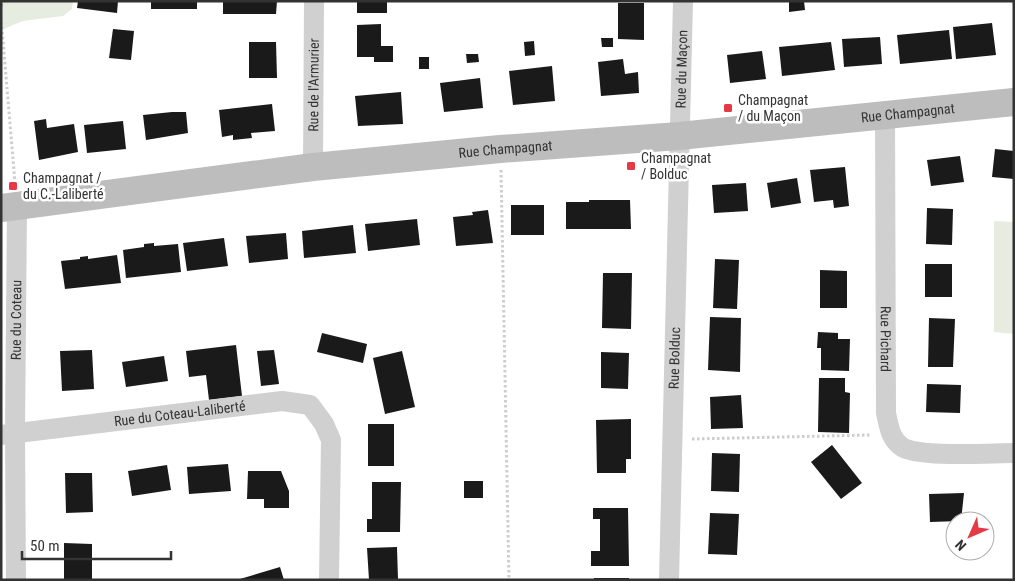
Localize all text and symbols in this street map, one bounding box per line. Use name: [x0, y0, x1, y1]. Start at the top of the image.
street label: Rue du Maçon: [672, 30, 690, 109]
street label: Rue de l'Armurier: [305, 38, 322, 132]
place label: Champagnat / du Maçon: [738, 92, 808, 124]
street label: Rue Champagnat: [860, 100, 955, 125]
marker: Champagnat / du Maçon: [722, 102, 734, 114]
street label: Rue Champagnat: [458, 137, 553, 161]
place label: Champagnat / Bolduc: [641, 150, 711, 182]
marker: Champagnat / Bolduc: [625, 160, 637, 172]
place label: Champagnat / du C.-Laliberté: [23, 170, 104, 202]
marker: Champagnat / du C.-Laliberté: [7, 180, 19, 192]
street label: Rue du Coteau: [8, 280, 24, 360]
street label: Rue Pichard: [878, 306, 894, 372]
street label: Rue Bolduc: [666, 327, 683, 389]
street label: Rue du Coteau-Laliberté: [113, 397, 247, 429]
north arrow: [945, 511, 995, 561]
scale bar: [22, 528, 171, 560]
text: 50 m: [30, 537, 60, 555]
text: N: [952, 537, 969, 554]

